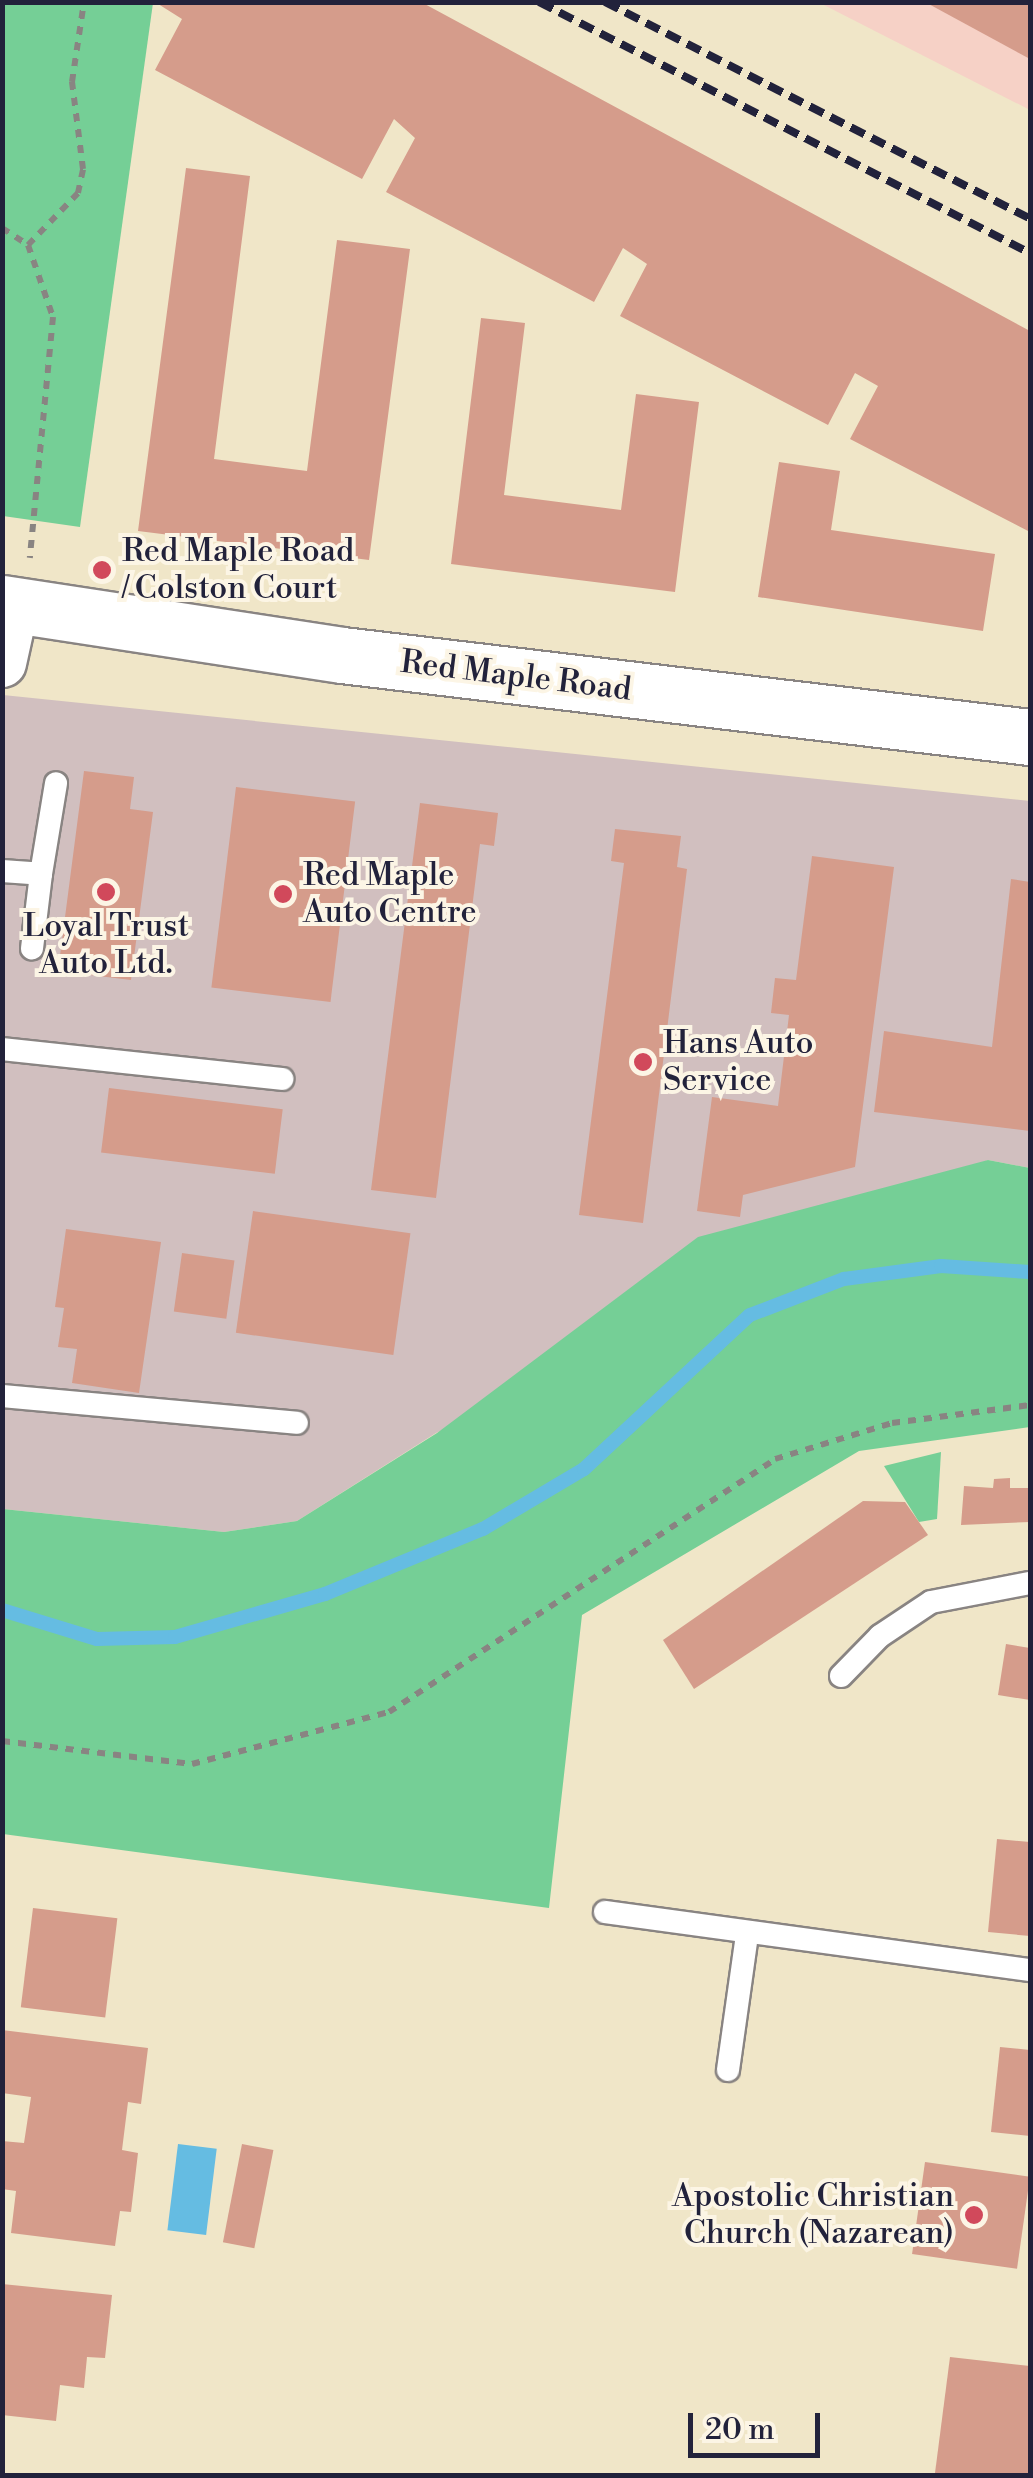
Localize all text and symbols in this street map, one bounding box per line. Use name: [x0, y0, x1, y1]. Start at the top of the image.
place label: Red Maple Road / Colston Court: [122, 533, 354, 608]
marker: Red Maple Road / Colston Court: [91, 559, 113, 581]
street label: Red Maple Road: [398, 643, 634, 709]
place label: Red Maple Auto Centre: [303, 857, 477, 932]
marker: Loyal Trust Auto Ltd.: [95, 881, 117, 903]
marker: Red Maple Auto Centre: [272, 883, 294, 905]
place label: Loyal Trust Auto Ltd.: [23, 908, 189, 983]
place label: Hans Auto Service: [663, 1025, 813, 1100]
marker: Hans Auto Service: [632, 1051, 654, 1073]
place label: Apostolic Christian Church (Nazarean): [672, 2178, 954, 2253]
marker: Apostolic Christian Church (Nazarean): [963, 2204, 985, 2226]
scale bar: [693, 2393, 826, 2455]
text: 20 m: [705, 2411, 774, 2449]

